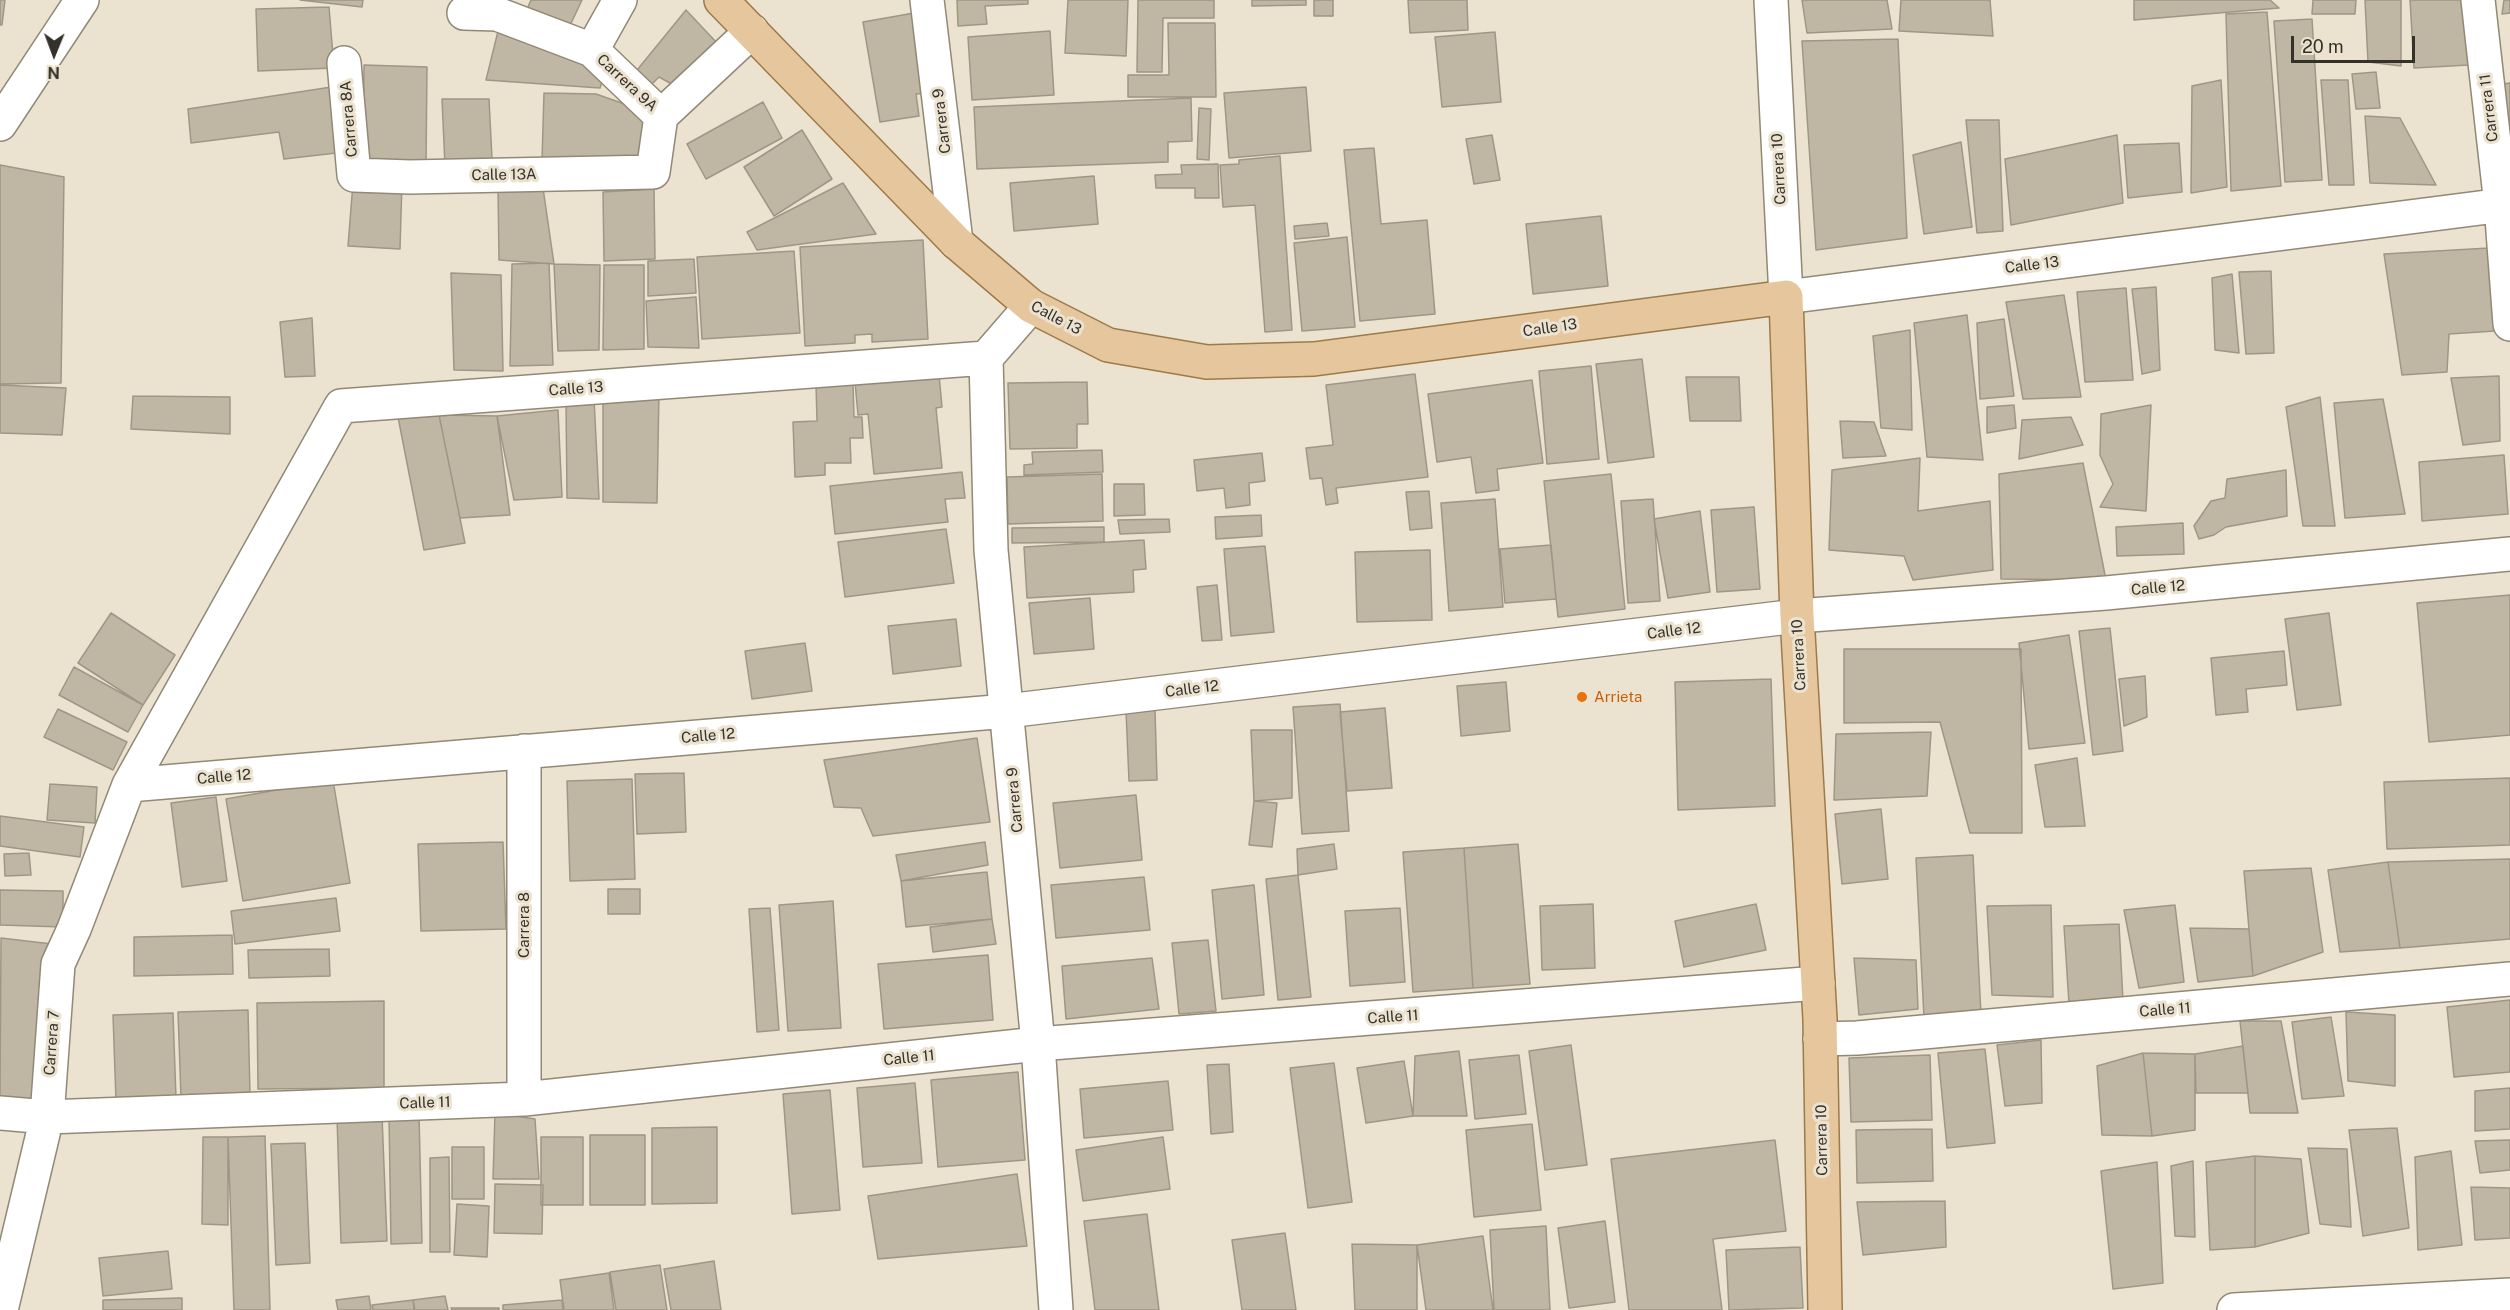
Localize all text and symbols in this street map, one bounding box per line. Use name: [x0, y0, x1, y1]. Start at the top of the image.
north arrow: [24, 24, 84, 84]
scale bar: [2294, 24, 2418, 62]
text: 20 m: [2302, 36, 2344, 57]
street label: Carrera 9A: [593, 50, 661, 116]
text: N: [47, 63, 60, 82]
street label: Carrera 11: [2476, 73, 2502, 143]
street label: Carrera 8A: [337, 80, 361, 158]
street label: Carrera 9: [929, 87, 955, 155]
street label: Carrera 10: [1768, 133, 1790, 205]
street label: Calle 13A: [471, 165, 537, 185]
street label: Calle 13: [2004, 253, 2060, 277]
street label: Calle 13: [1028, 297, 1084, 339]
street label: Calle 13: [1522, 315, 1578, 341]
street label: Calle 13: [548, 378, 604, 400]
street label: Calle 12: [2130, 577, 2186, 599]
street label: Calle 12: [1646, 619, 1702, 643]
street label: Carrera 10: [1788, 619, 1810, 691]
street label: Calle 12: [1164, 677, 1220, 701]
place label: Arrieta: [1594, 688, 1642, 706]
marker: Arrieta: [1575, 690, 1589, 704]
street label: Calle 12: [680, 725, 736, 747]
street label: Calle 12: [196, 766, 252, 788]
street label: Carrera 9: [1003, 767, 1027, 833]
street label: Carrera 8: [515, 892, 533, 958]
street label: Calle 11: [2139, 999, 2191, 1021]
street label: Calle 11: [1367, 1006, 1419, 1028]
street label: Carrera 7: [41, 1010, 63, 1076]
street label: Calle 11: [883, 1046, 935, 1070]
street label: Calle 11: [399, 1093, 451, 1113]
street label: Carrera 10: [1812, 1104, 1832, 1176]

